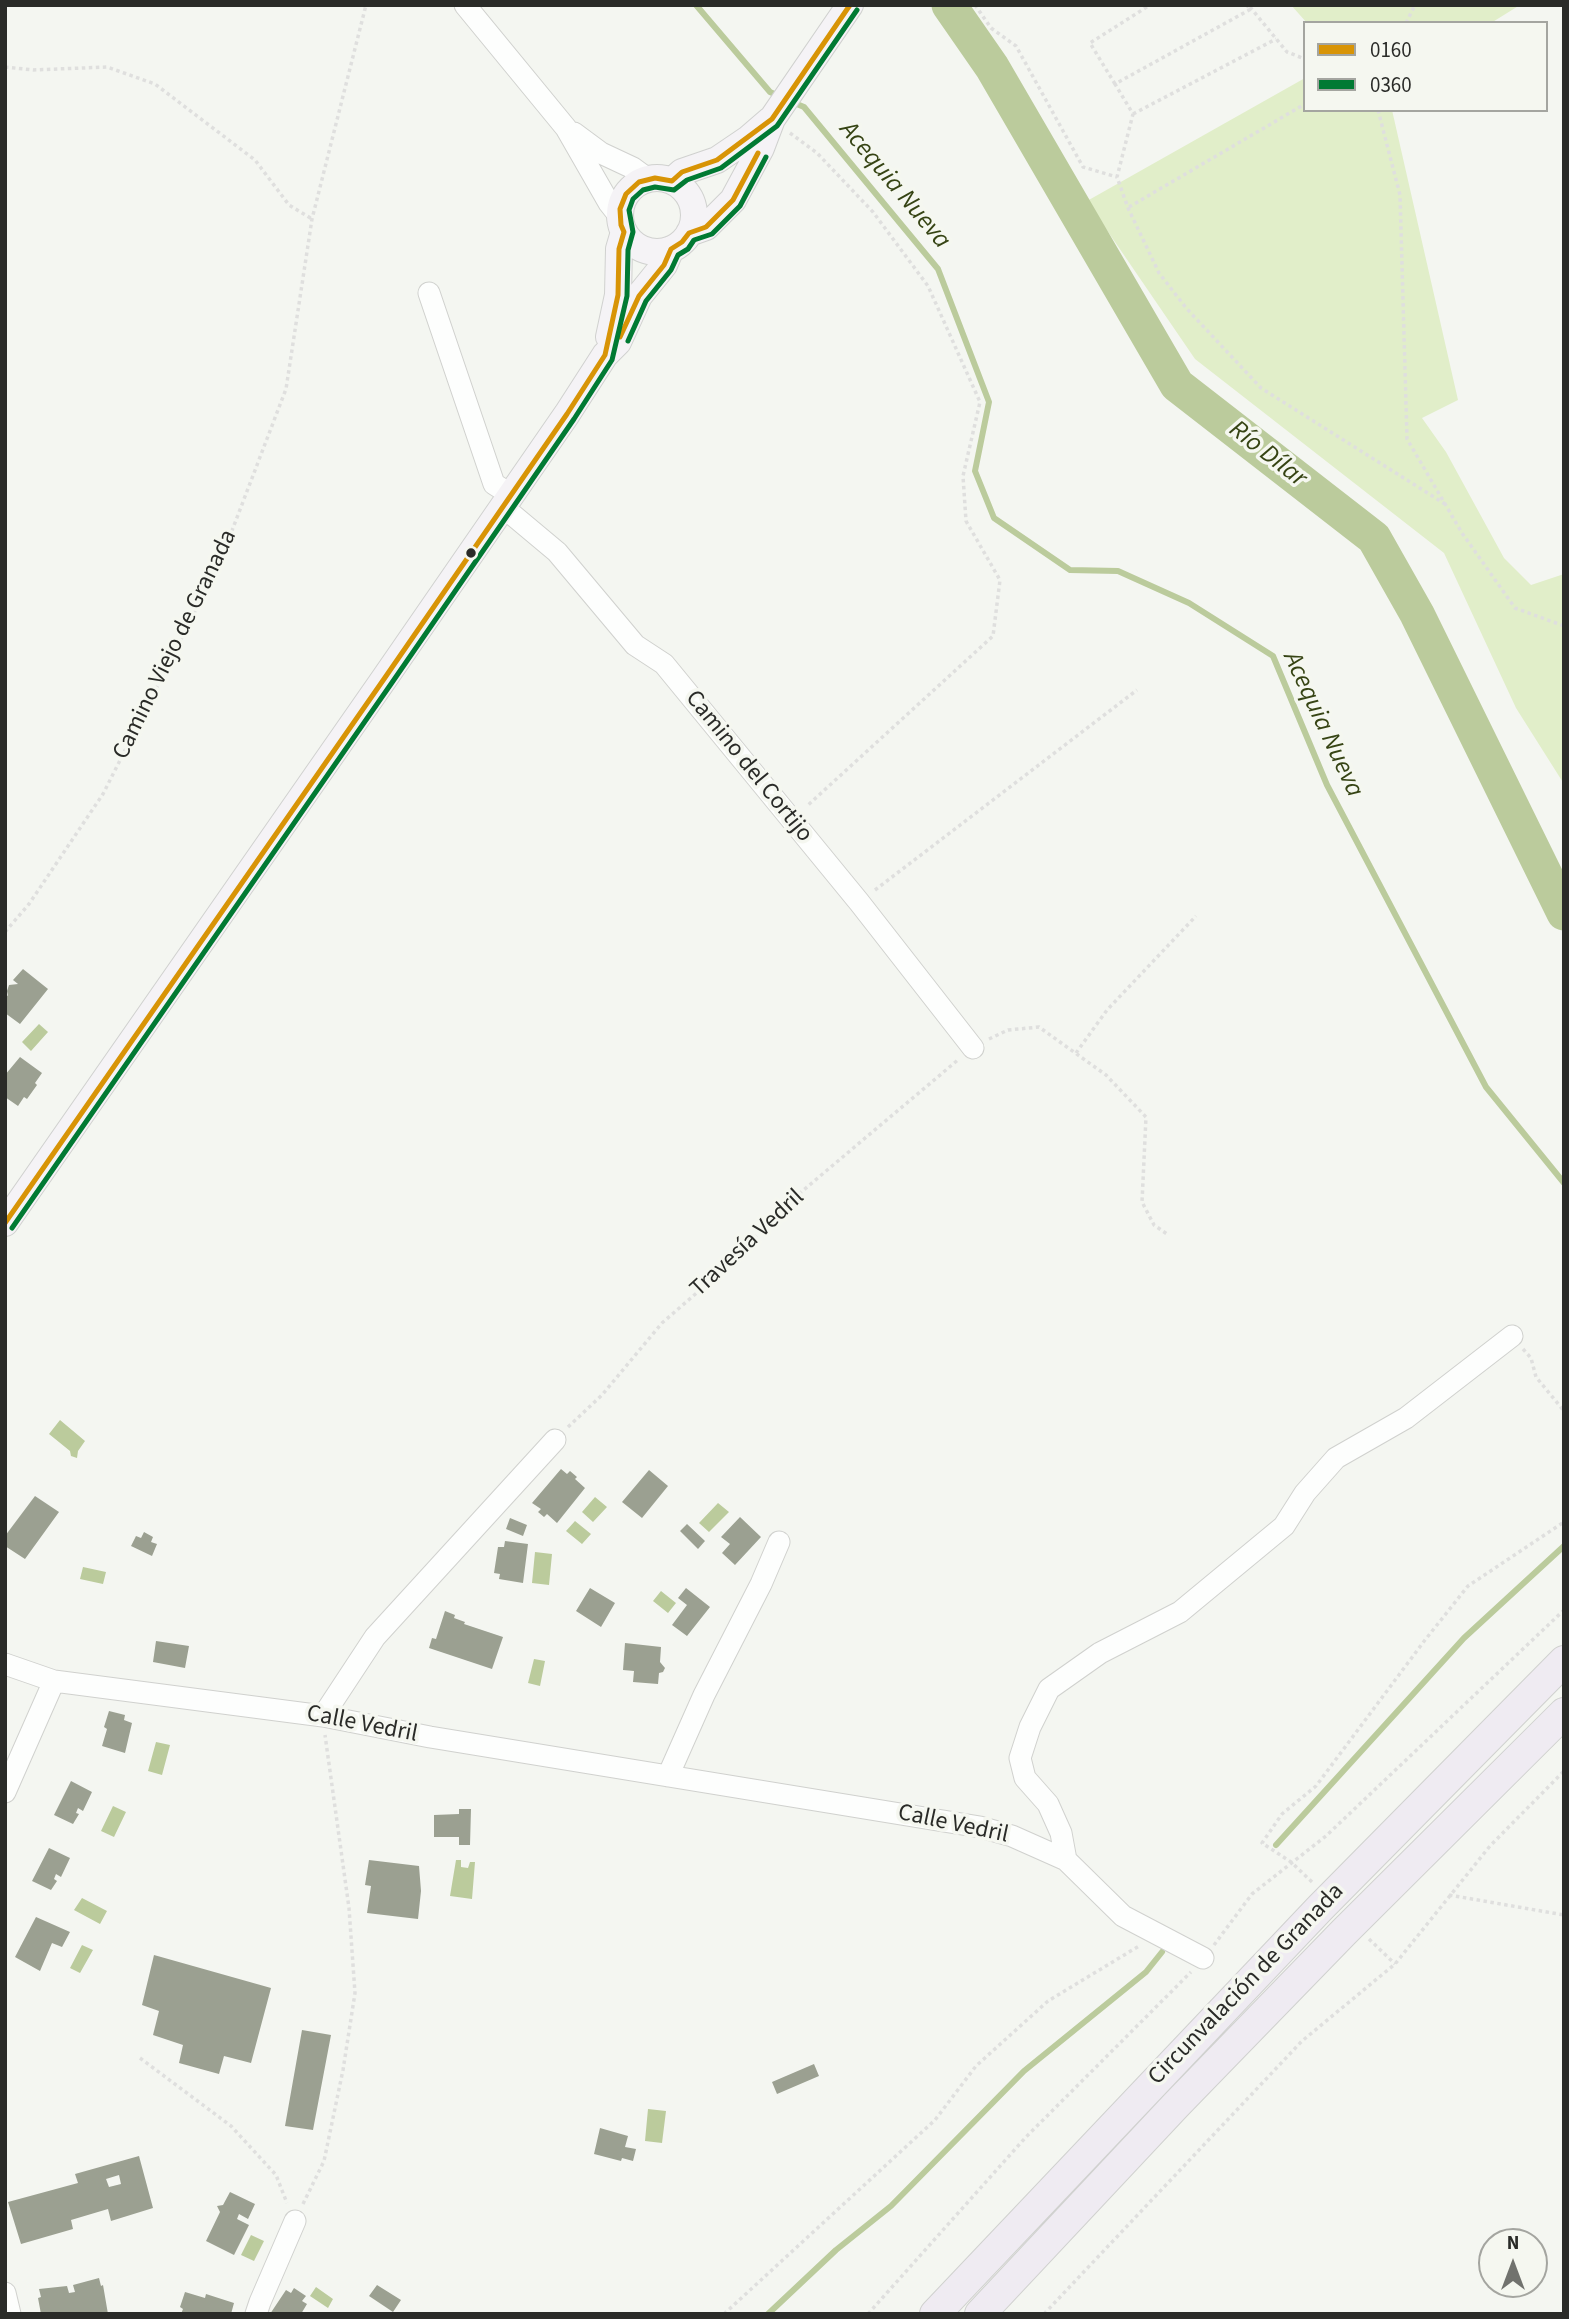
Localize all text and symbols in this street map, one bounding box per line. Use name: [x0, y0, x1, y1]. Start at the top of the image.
legend: [1303, 21, 1548, 112]
text: 0160: [1370, 35, 1412, 65]
text: 0360: [1370, 70, 1412, 100]
water label: Acequia Nueva: [832, 116, 956, 256]
water label: Río Dílar: [1222, 415, 1312, 495]
street label: Camino Viejo de Granada: [108, 526, 244, 764]
unlabelled marker: [464, 546, 478, 560]
water label: Acequia Nueva: [1275, 647, 1369, 803]
street label: Camino del Cortijo: [678, 685, 818, 849]
street label: Travesía Vedril: [685, 1184, 811, 1304]
street label: Calle Vedril: [304, 1700, 420, 1750]
street label: Calle Vedril: [895, 1799, 1011, 1851]
street label: Circunvalación de Granada: [1143, 1878, 1351, 2092]
north arrow: [1478, 2228, 1548, 2298]
text: N: [1507, 2230, 1519, 2257]

